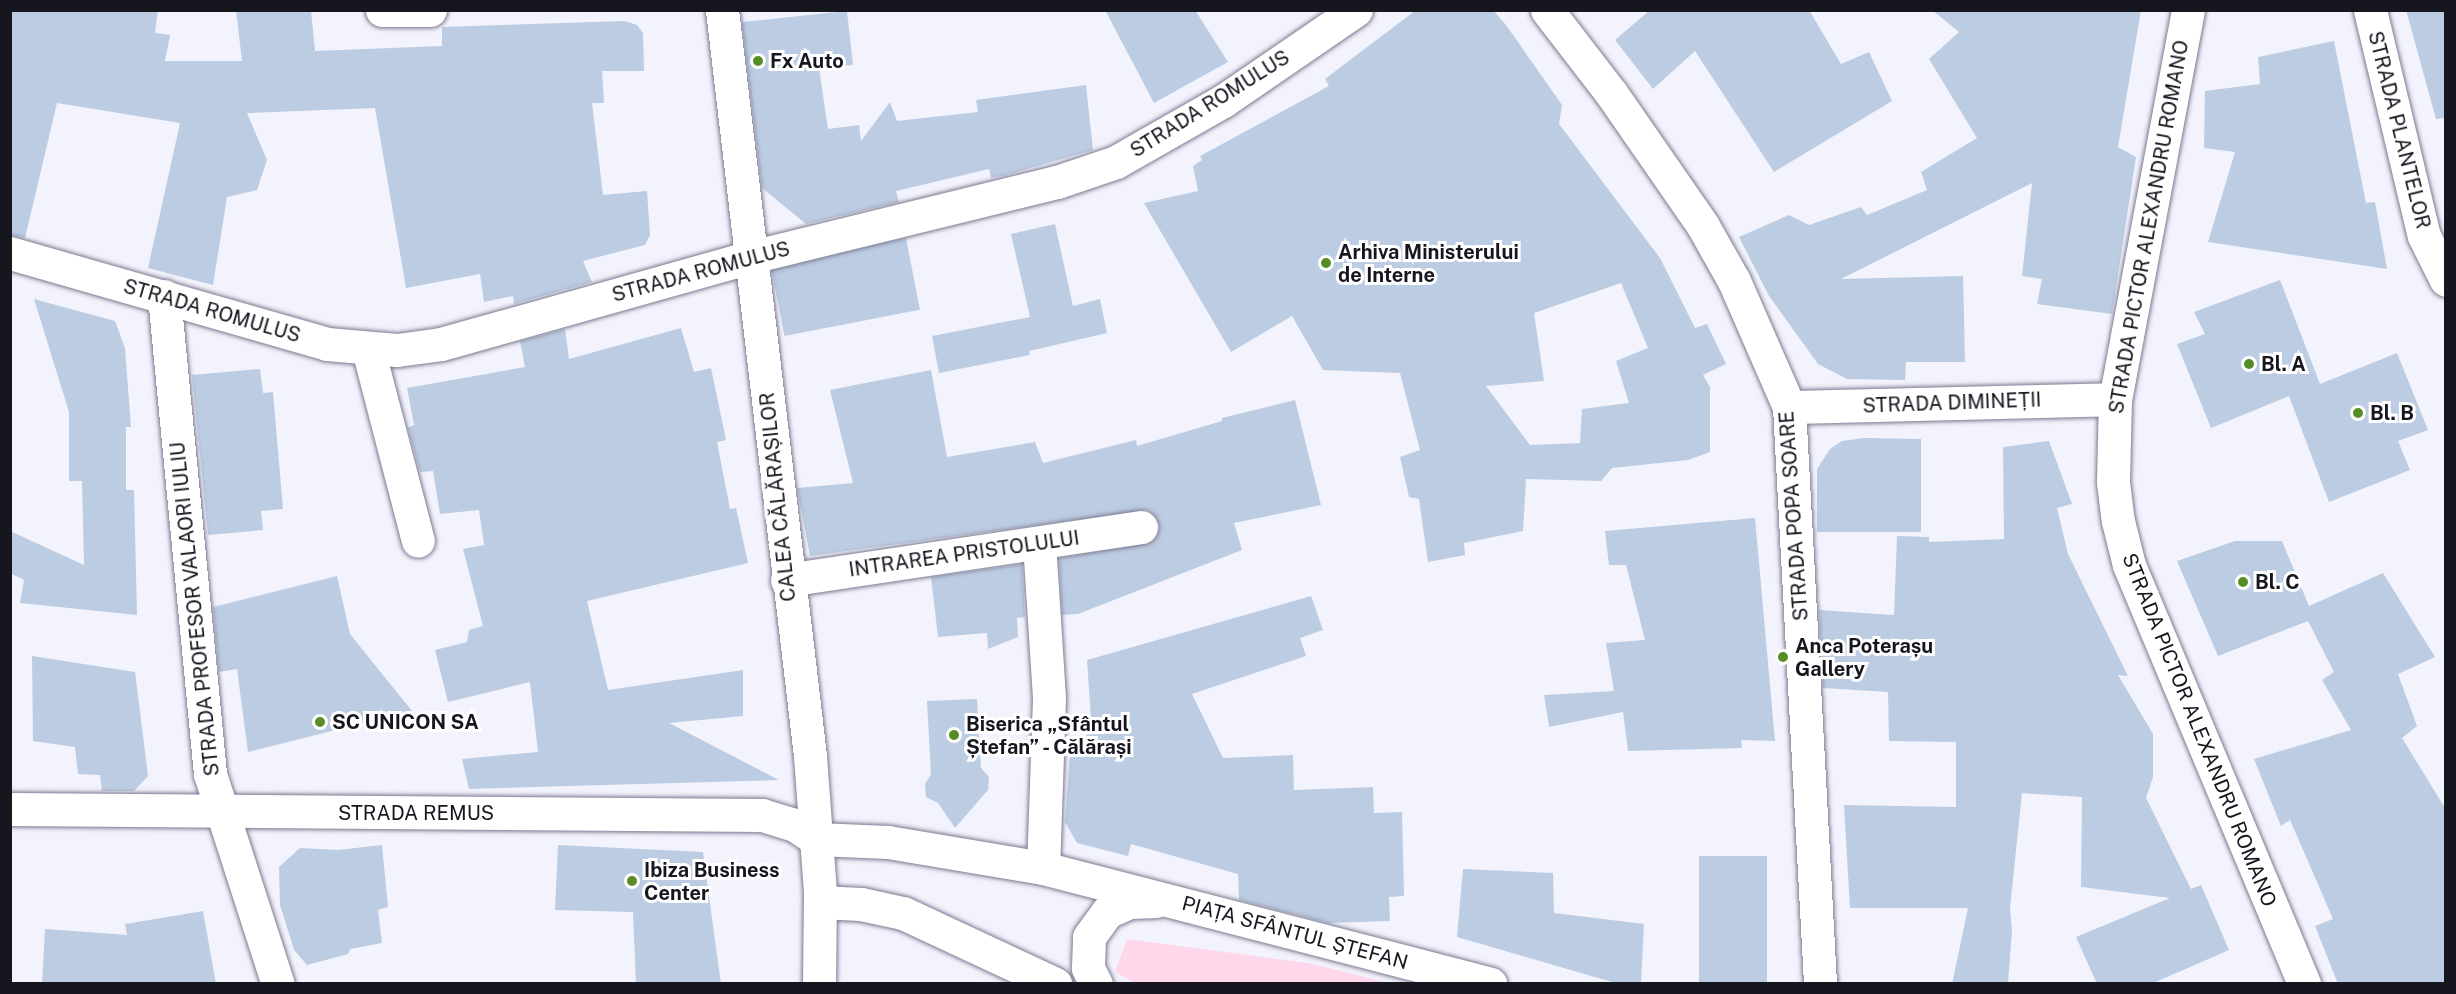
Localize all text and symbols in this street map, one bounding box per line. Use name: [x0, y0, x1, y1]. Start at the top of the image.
street label: STRADA PLANTELOR: [2363, 29, 2435, 231]
street label: STRADA PICTOR ALEXANDRU ROMANO: [2104, 38, 2194, 416]
street label: STRADA ROMULUS: [1126, 45, 1294, 163]
place label: Fx Auto: [770, 49, 844, 73]
marker: Fx Auto: [751, 54, 765, 68]
street label: STRADA ROMULUS: [609, 237, 793, 307]
place label: Arhiva Ministerului de Interne: [1338, 240, 1519, 287]
marker: Arhiva Ministerului de Interne: [1319, 256, 1333, 270]
street label: STRADA ROMULUS: [121, 274, 303, 348]
place label: Bl. A: [2261, 352, 2306, 376]
marker: Bl. A: [2242, 357, 2256, 371]
street label: STRADA DIMINEȚII: [1862, 388, 2042, 418]
street label: CALEA CĂLĂRAȘILOR: [755, 391, 801, 603]
place label: Bl. B: [2370, 401, 2414, 425]
marker: Bl. B: [2351, 406, 2365, 420]
street label: STRADA POPA SOARE: [1775, 410, 1813, 622]
street label: STRADA PROFESOR VALAORI IULIU: [165, 440, 225, 778]
street label: INTRAREA PRISTOLULUI: [847, 526, 1081, 582]
street label: STRADA PICTOR ALEXANDRU ROMANO: [2117, 550, 2281, 910]
place label: Bl. C: [2255, 570, 2300, 594]
marker: Bl. C: [2236, 575, 2250, 589]
place label: Anca Poterașu Gallery: [1795, 634, 1933, 681]
marker: Anca Poterașu Gallery: [1776, 650, 1790, 664]
place label: SC UNICON SA: [332, 710, 479, 734]
place label: Biserica „Sfântul Ștefan” - Călărași: [966, 712, 1134, 759]
marker: SC UNICON SA: [313, 715, 327, 729]
marker: Biserica „Sfântul Ștefan” - Călărași: [947, 728, 961, 742]
street label: STRADA REMUS: [338, 801, 494, 825]
place label: Ibiza Business Center: [644, 858, 780, 905]
marker: Ibiza Business Center: [625, 874, 639, 888]
street label: PIAȚA SFÂNTUL ȘTEFAN: [1179, 891, 1411, 975]

